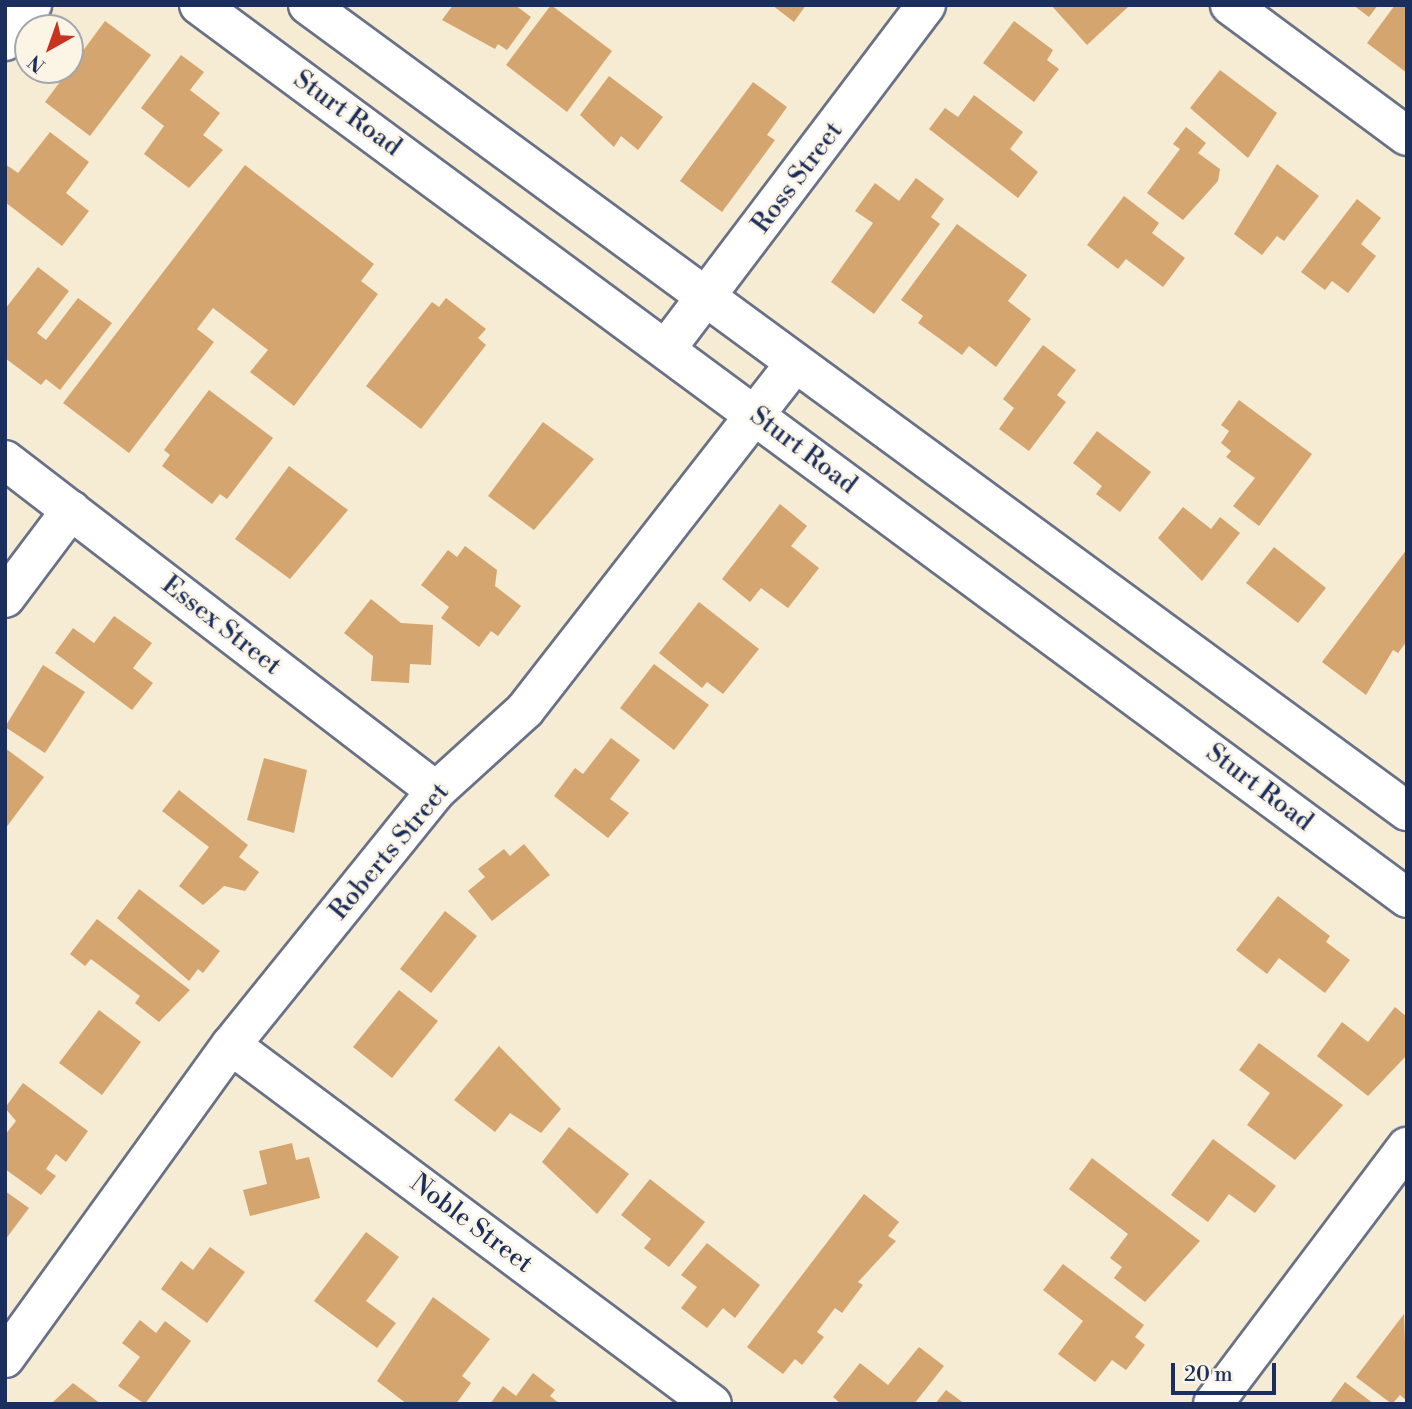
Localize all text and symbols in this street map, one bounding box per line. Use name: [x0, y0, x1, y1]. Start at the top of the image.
north arrow: [14, 14, 84, 84]
text: N: [23, 50, 50, 78]
street label: Sturt Road: [287, 64, 407, 164]
street label: Ross Street: [746, 116, 850, 240]
street label: Sturt Road: [743, 401, 863, 501]
street label: Essex Street: [155, 570, 287, 682]
street label: Sturt Road: [1199, 738, 1319, 838]
street label: Roberts Street: [324, 777, 456, 927]
street label: Noble Street: [404, 1168, 538, 1280]
scale bar: [1174, 1350, 1279, 1394]
text: 20 m: [1184, 1362, 1233, 1388]

